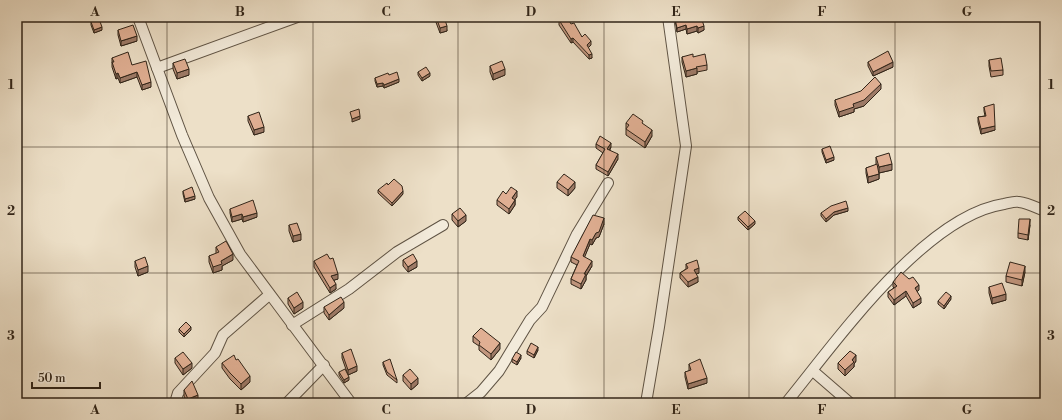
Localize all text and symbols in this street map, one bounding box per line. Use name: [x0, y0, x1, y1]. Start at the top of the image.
text: A: [89, 4, 100, 20]
text: B: [235, 4, 245, 20]
text: C: [381, 4, 391, 20]
text: D: [526, 4, 536, 20]
text: E: [671, 4, 681, 20]
text: F: [817, 4, 827, 20]
text: G: [962, 4, 973, 20]
text: 1: [8, 77, 15, 93]
text: 1: [1048, 77, 1055, 93]
text: 2: [7, 203, 15, 219]
text: 2: [1047, 203, 1055, 219]
text: 3: [7, 328, 15, 344]
text: 3: [1047, 328, 1055, 344]
scale bar: [32, 364, 100, 390]
text: 50 m: [38, 371, 66, 386]
text: A: [89, 402, 100, 418]
text: B: [235, 402, 245, 418]
text: C: [381, 402, 391, 418]
text: D: [526, 402, 536, 418]
text: E: [671, 402, 681, 418]
text: F: [817, 402, 827, 418]
text: G: [962, 402, 973, 418]

